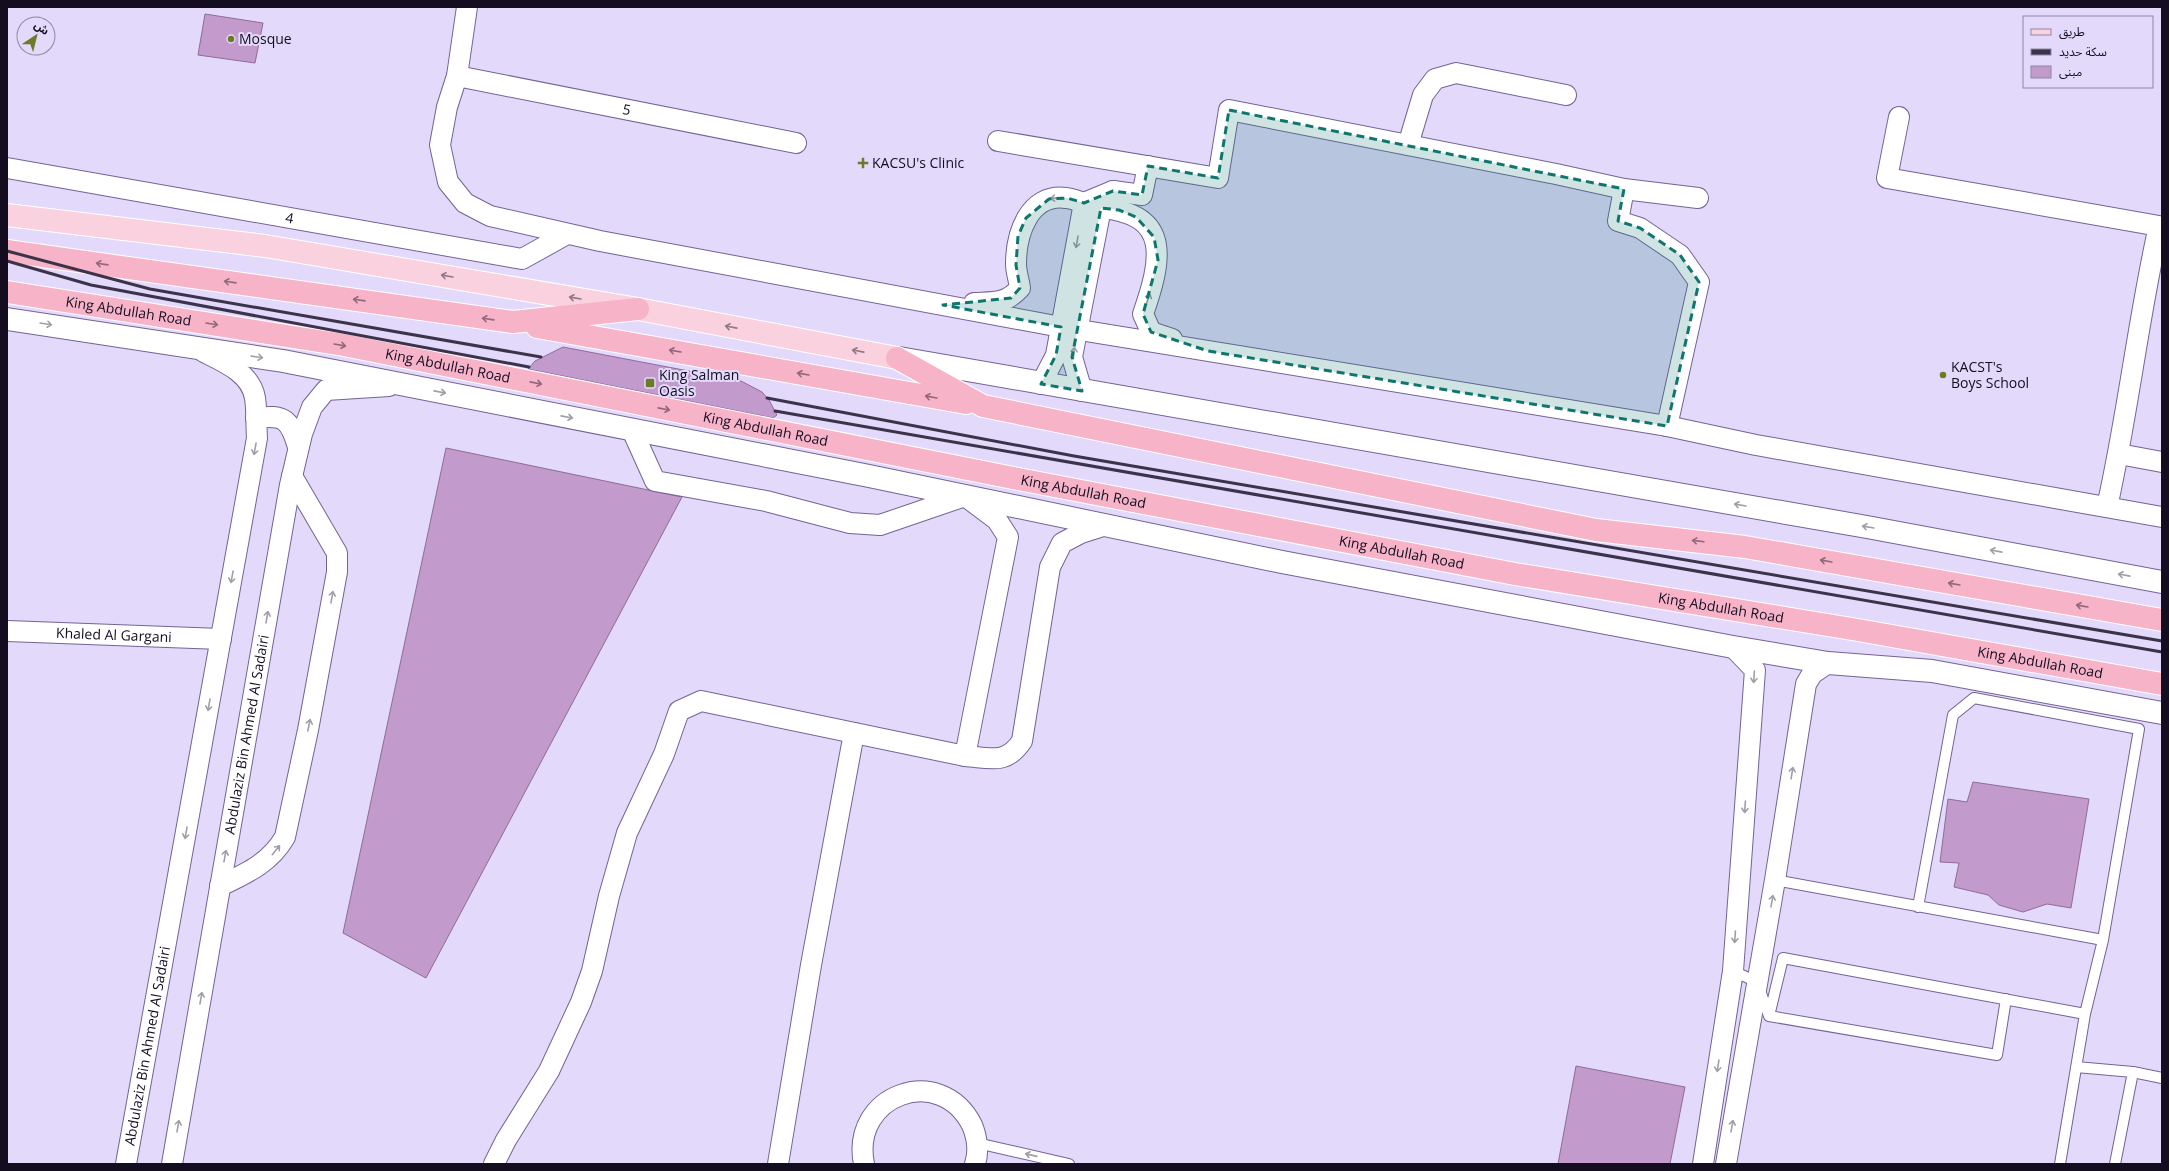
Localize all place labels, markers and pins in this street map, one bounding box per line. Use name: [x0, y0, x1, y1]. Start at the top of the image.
place label: Mosque: [239, 29, 292, 48]
marker: Mosque: [226, 34, 236, 44]
place label: KACSU's Clinic: [872, 153, 965, 172]
marker: KACSU's Clinic: [857, 157, 869, 169]
place label: KACST's Boys School: [1951, 357, 2029, 392]
place label: King Salman Oasis: [659, 365, 739, 400]
marker: KACST's Boys School: [1938, 370, 1948, 380]
marker: King Salman Oasis: [644, 377, 656, 389]

